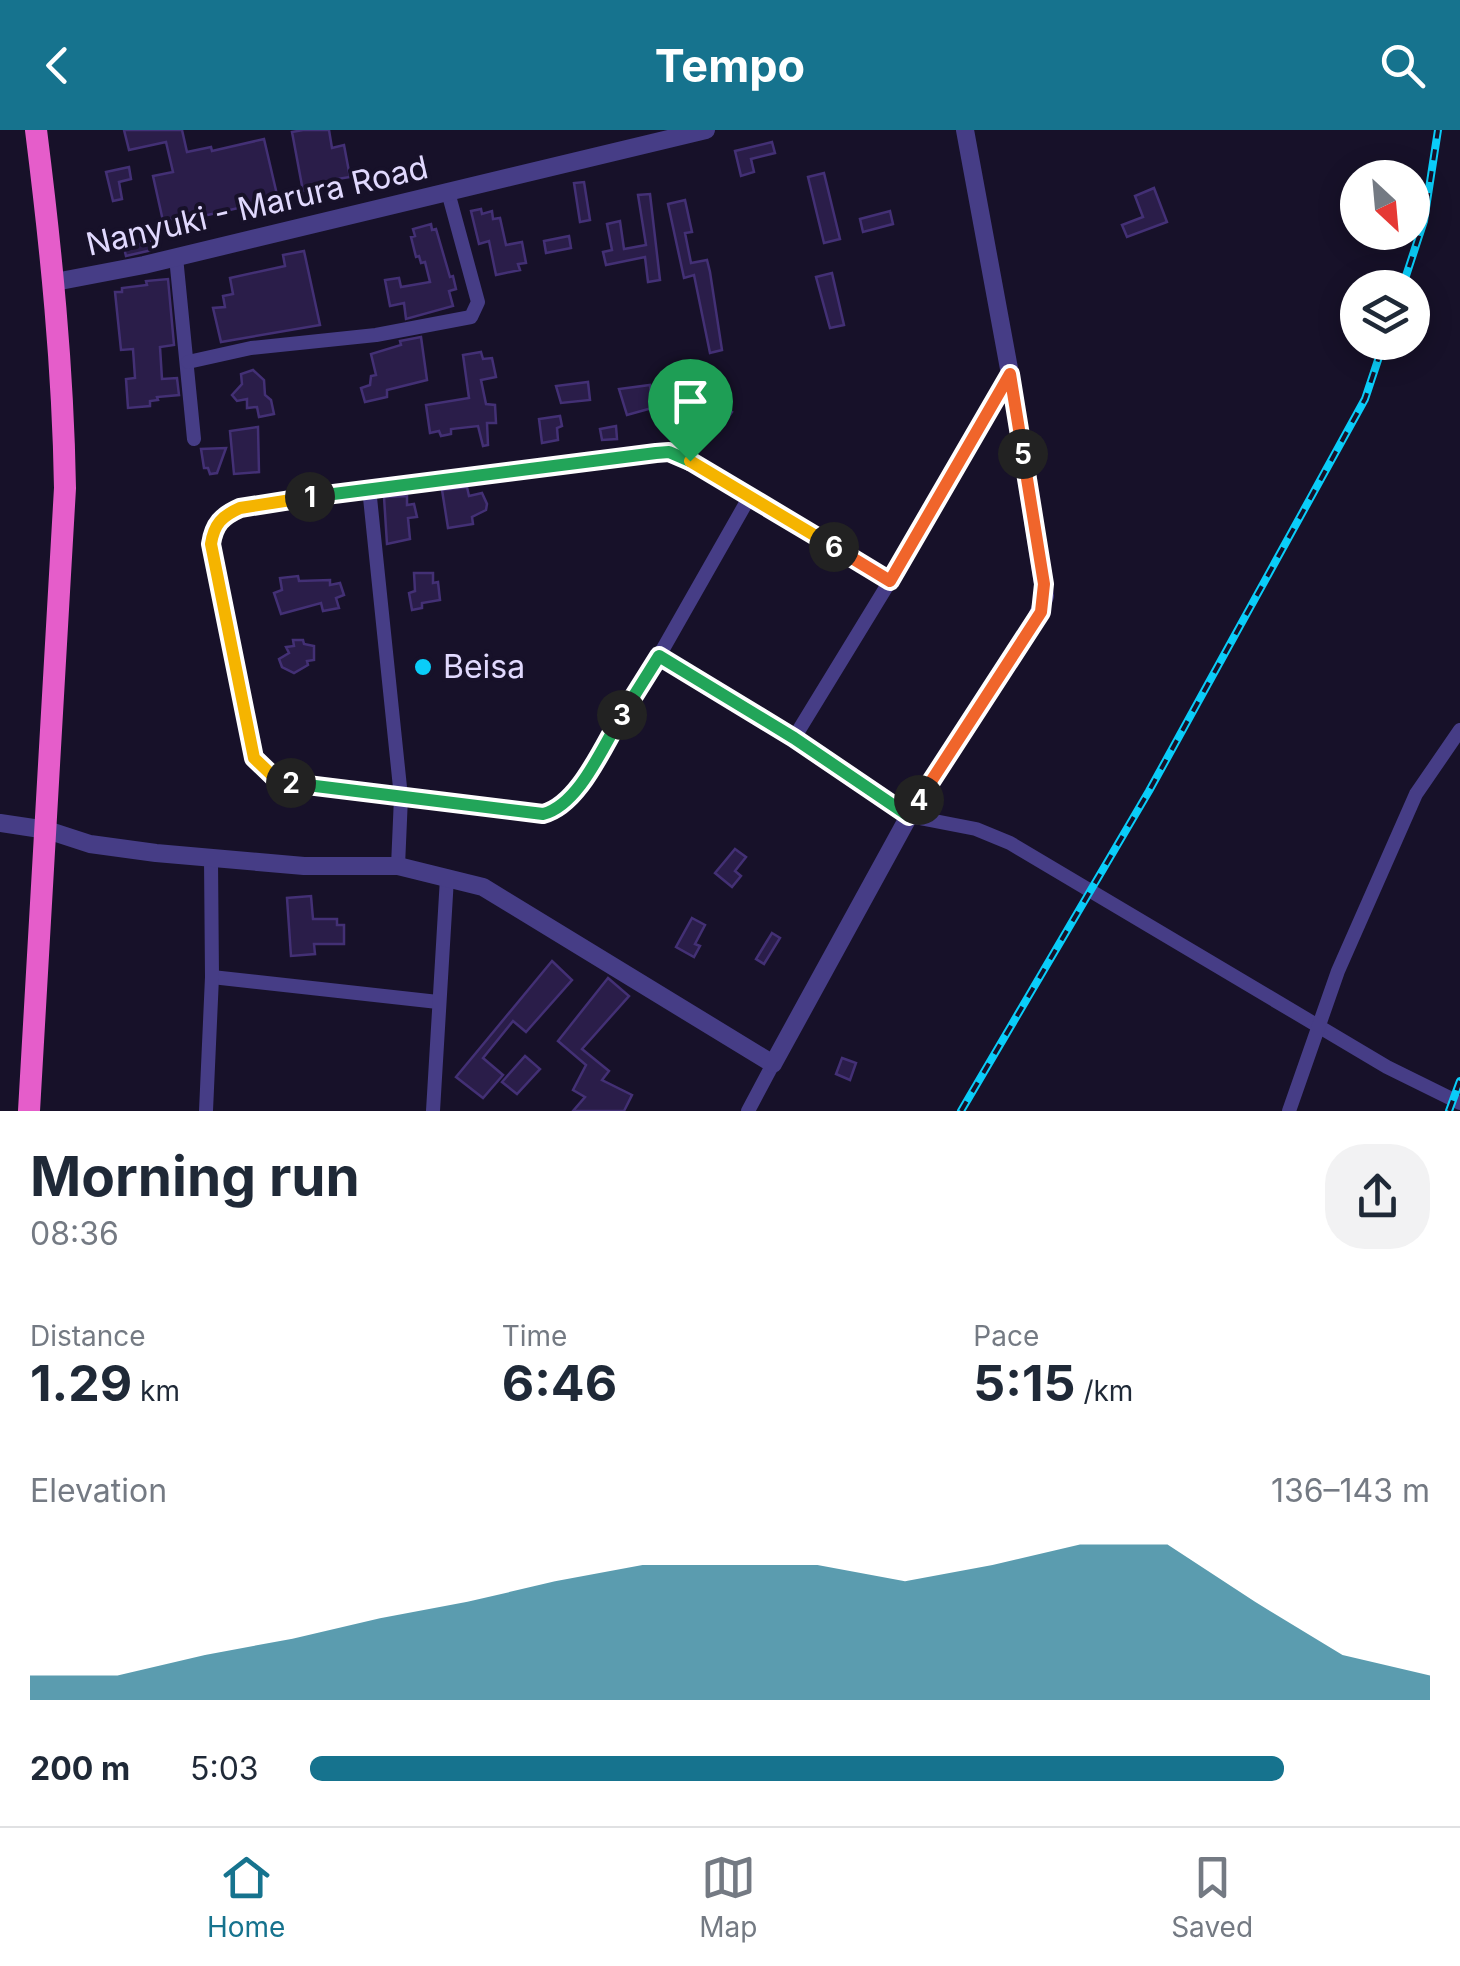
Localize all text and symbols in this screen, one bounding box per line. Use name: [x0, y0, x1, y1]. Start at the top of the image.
icon: back: [30, 38, 85, 93]
text: Tempo: [655, 38, 805, 93]
icon: search: [1375, 38, 1430, 93]
street label: Nanyuki - Marura Road: [82, 147, 432, 264]
north arrow: [1340, 160, 1430, 250]
map controls: [1340, 160, 1430, 360]
button: layers: [1340, 270, 1430, 360]
pin: [648, 359, 733, 462]
icon: arrive: [663, 374, 718, 429]
pin: 5: [998, 429, 1048, 479]
text: 5: [1014, 437, 1032, 471]
pin: 1: [285, 472, 335, 522]
text: 1: [304, 480, 316, 514]
pin: 6: [809, 522, 859, 572]
text: 6: [825, 530, 843, 564]
place label: Beisa: [443, 647, 525, 686]
marker: Beisa: [412, 656, 434, 678]
pin: 3: [597, 690, 647, 740]
text: 3: [613, 698, 631, 732]
pin: 2: [266, 758, 316, 808]
text: 2: [282, 766, 300, 800]
pin: 4: [894, 775, 944, 825]
text: 4: [910, 783, 928, 817]
text: Morning run: [30, 1143, 360, 1209]
button: share: [1325, 1144, 1430, 1249]
text: 08:36: [30, 1214, 119, 1253]
text: Distance: [30, 1319, 146, 1353]
text: Time: [502, 1319, 567, 1353]
text: Pace: [973, 1319, 1039, 1353]
text: 1.29: [30, 1353, 132, 1413]
text: 6:46: [502, 1353, 617, 1413]
text: 5:15: [973, 1353, 1076, 1413]
text: km: [132, 1374, 180, 1408]
text: /km: [1076, 1374, 1133, 1408]
text: Elevation: [30, 1471, 167, 1510]
text: 136–143 m: [1271, 1471, 1430, 1510]
text: 200 m: [30, 1749, 130, 1788]
text: 5:03: [190, 1749, 259, 1788]
tab: Home: [207, 1850, 285, 1944]
tab: Map: [699, 1850, 757, 1944]
tab: Saved: [1171, 1850, 1253, 1944]

